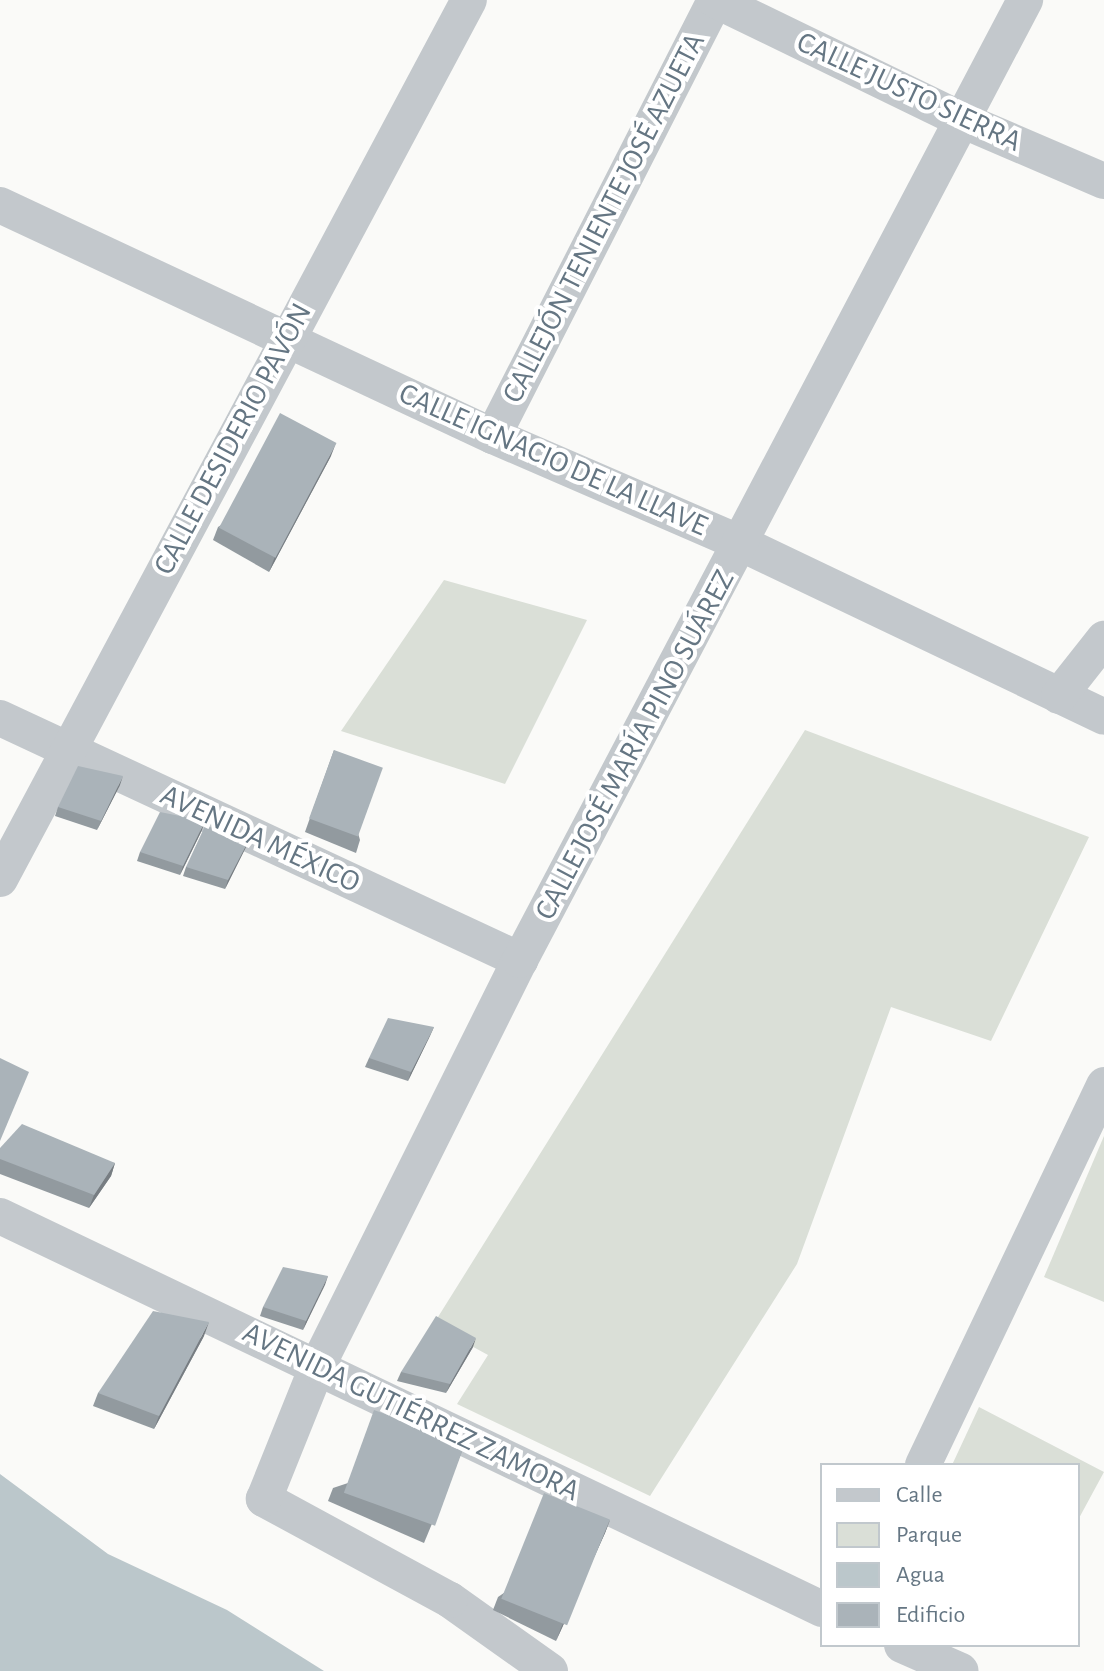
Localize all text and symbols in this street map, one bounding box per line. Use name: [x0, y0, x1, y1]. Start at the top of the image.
street label: CALLE JUSTO SIERRA: [791, 24, 1027, 160]
street label: CALLEJÓN TENIENTE JOSÉ AZUETA: [495, 27, 713, 409]
street label: CALLE DESIDERIO PAVÓN: [146, 297, 320, 581]
street label: CALLE IGNACIO DE LA LLAVE: [393, 376, 713, 544]
street label: CALLE JOSÉ MARÍA PINO SUÁREZ: [527, 564, 743, 926]
street label: AVENIDA MÉXICO: [155, 777, 365, 901]
street label: AVENIDA GUTIÉRREZ ZAMORA: [237, 1315, 585, 1509]
legend: [820, 1463, 1080, 1647]
text: Calle: [896, 1483, 943, 1507]
text: Parque: [896, 1523, 962, 1547]
text: Agua: [896, 1563, 945, 1587]
text: Edificio: [896, 1603, 965, 1627]

